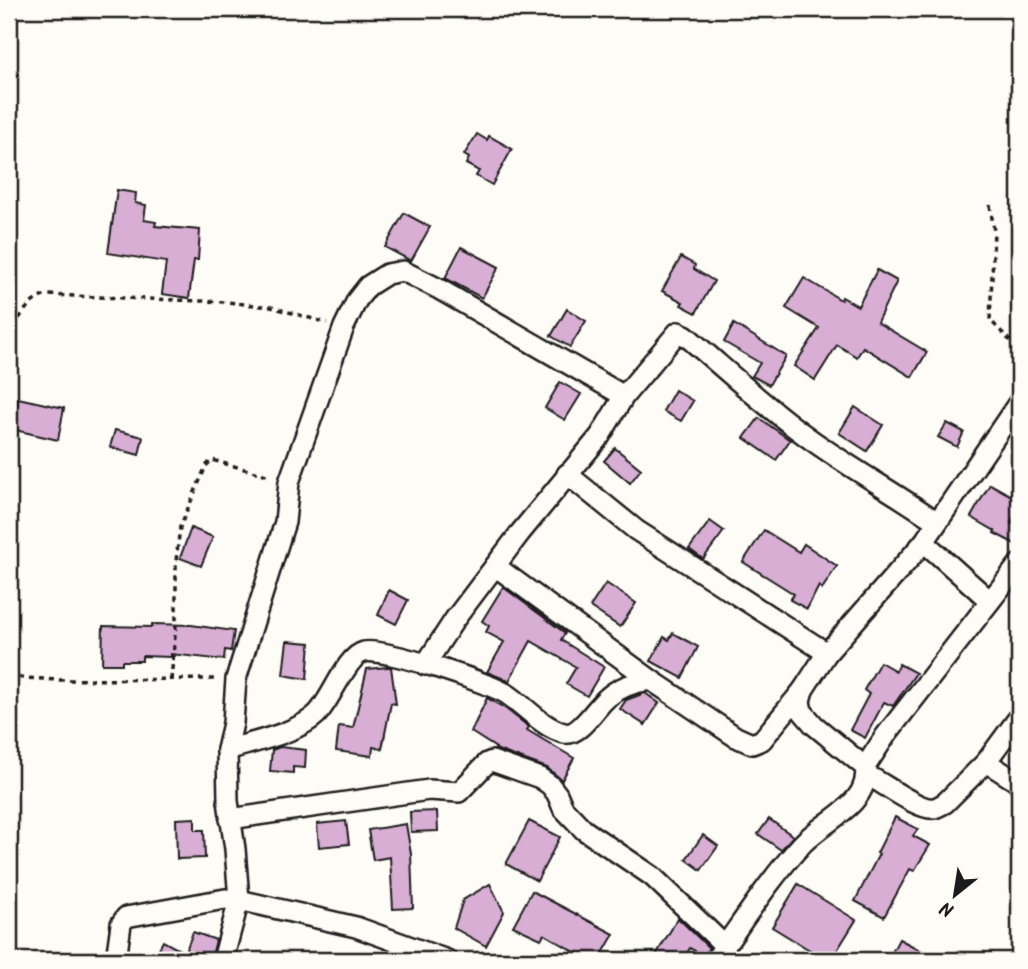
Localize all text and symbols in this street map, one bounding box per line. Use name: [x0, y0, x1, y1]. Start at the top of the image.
north arrow: [920, 860, 990, 930]
text: N: [935, 892, 960, 924]

